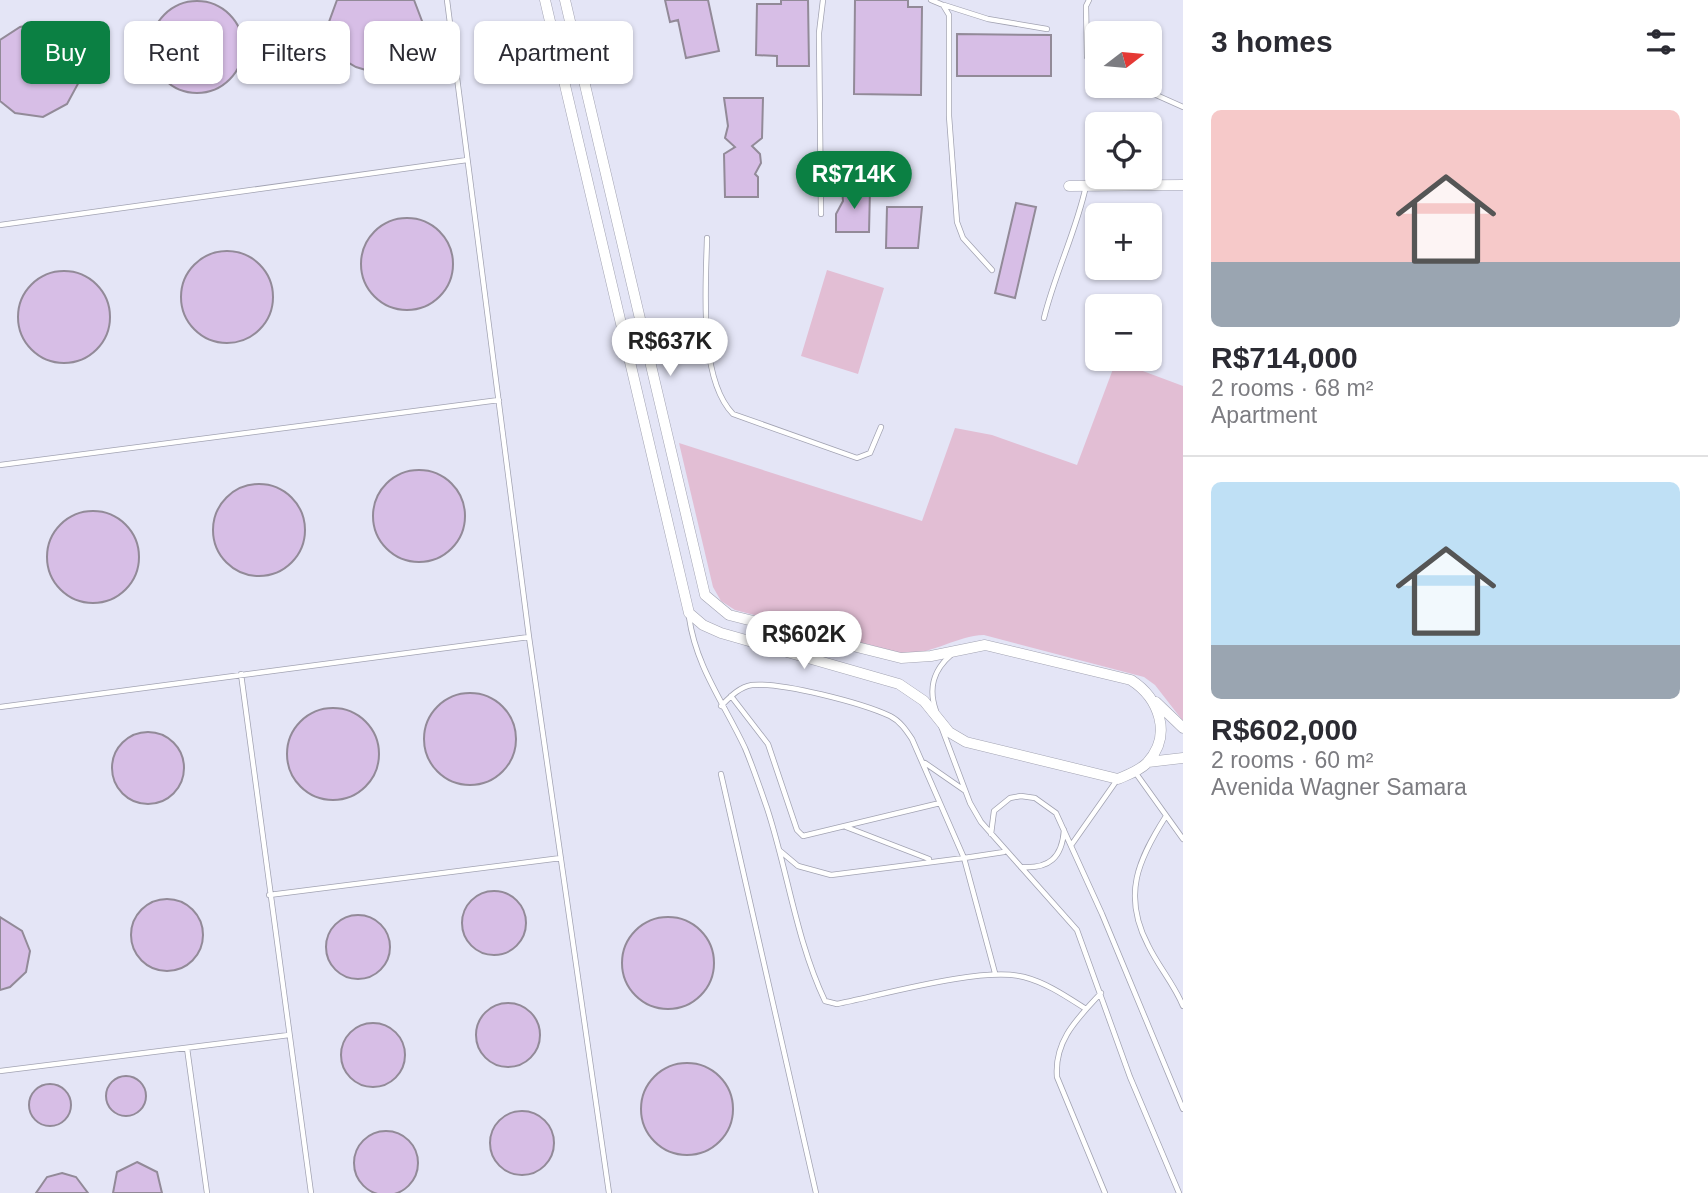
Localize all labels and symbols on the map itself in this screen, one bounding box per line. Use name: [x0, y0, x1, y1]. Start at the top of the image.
north arrow: [1085, 21, 1162, 98]
pin: R$714K: [797, 152, 911, 211]
pin: R$637K: [613, 318, 727, 378]
pin: R$602K: [747, 612, 861, 671]

